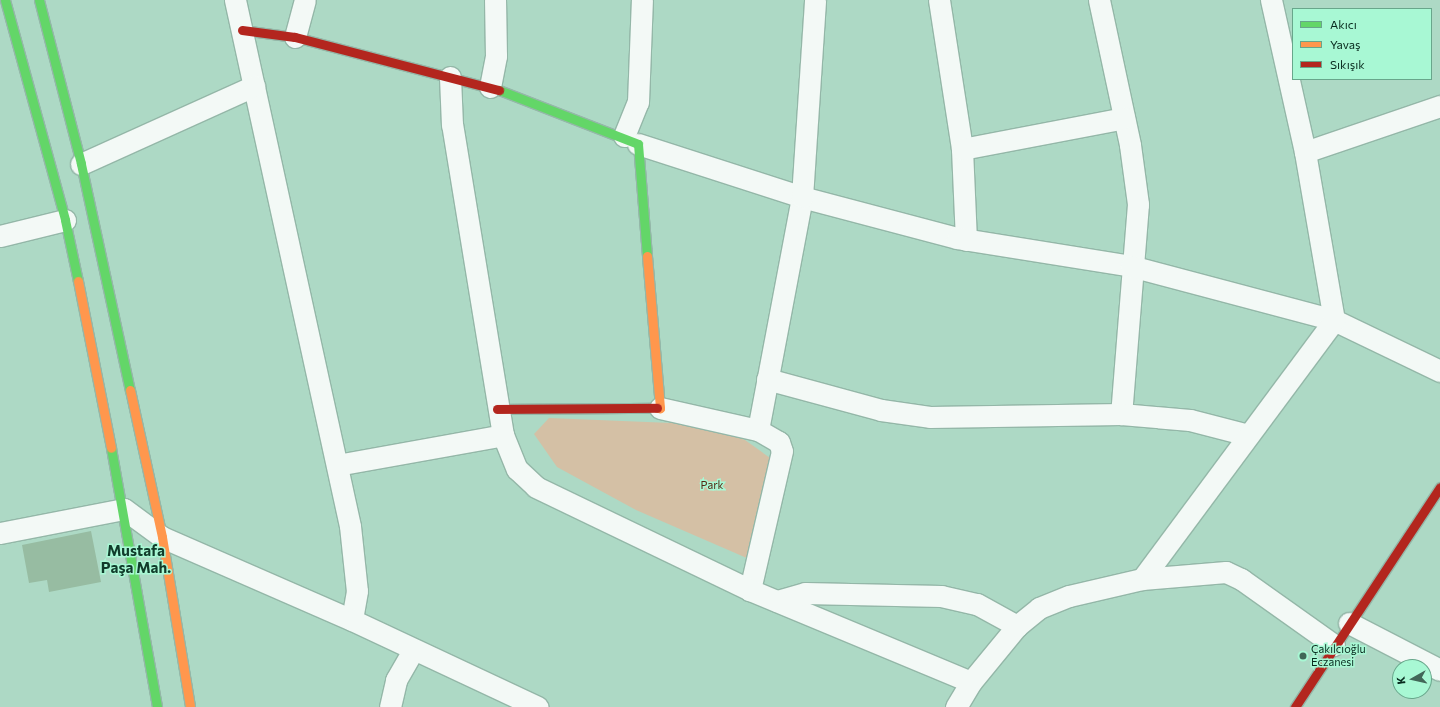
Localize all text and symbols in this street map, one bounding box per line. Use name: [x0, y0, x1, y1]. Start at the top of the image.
legend: [1292, 8, 1432, 80]
text: Akıcı: [1330, 17, 1357, 31]
text: Yavaş: [1330, 37, 1361, 51]
text: Sıkışık: [1330, 57, 1365, 71]
park label: Park: [700, 478, 724, 492]
district label: Mustafa Paşa Mah.: [101, 541, 171, 576]
place label: Çakılcıoğlu Eczanesi: [1311, 643, 1366, 669]
marker: Çakılcıoğlu Eczanesi: [1298, 651, 1308, 661]
north arrow: [1392, 659, 1432, 699]
text: K: [1394, 676, 1408, 685]

